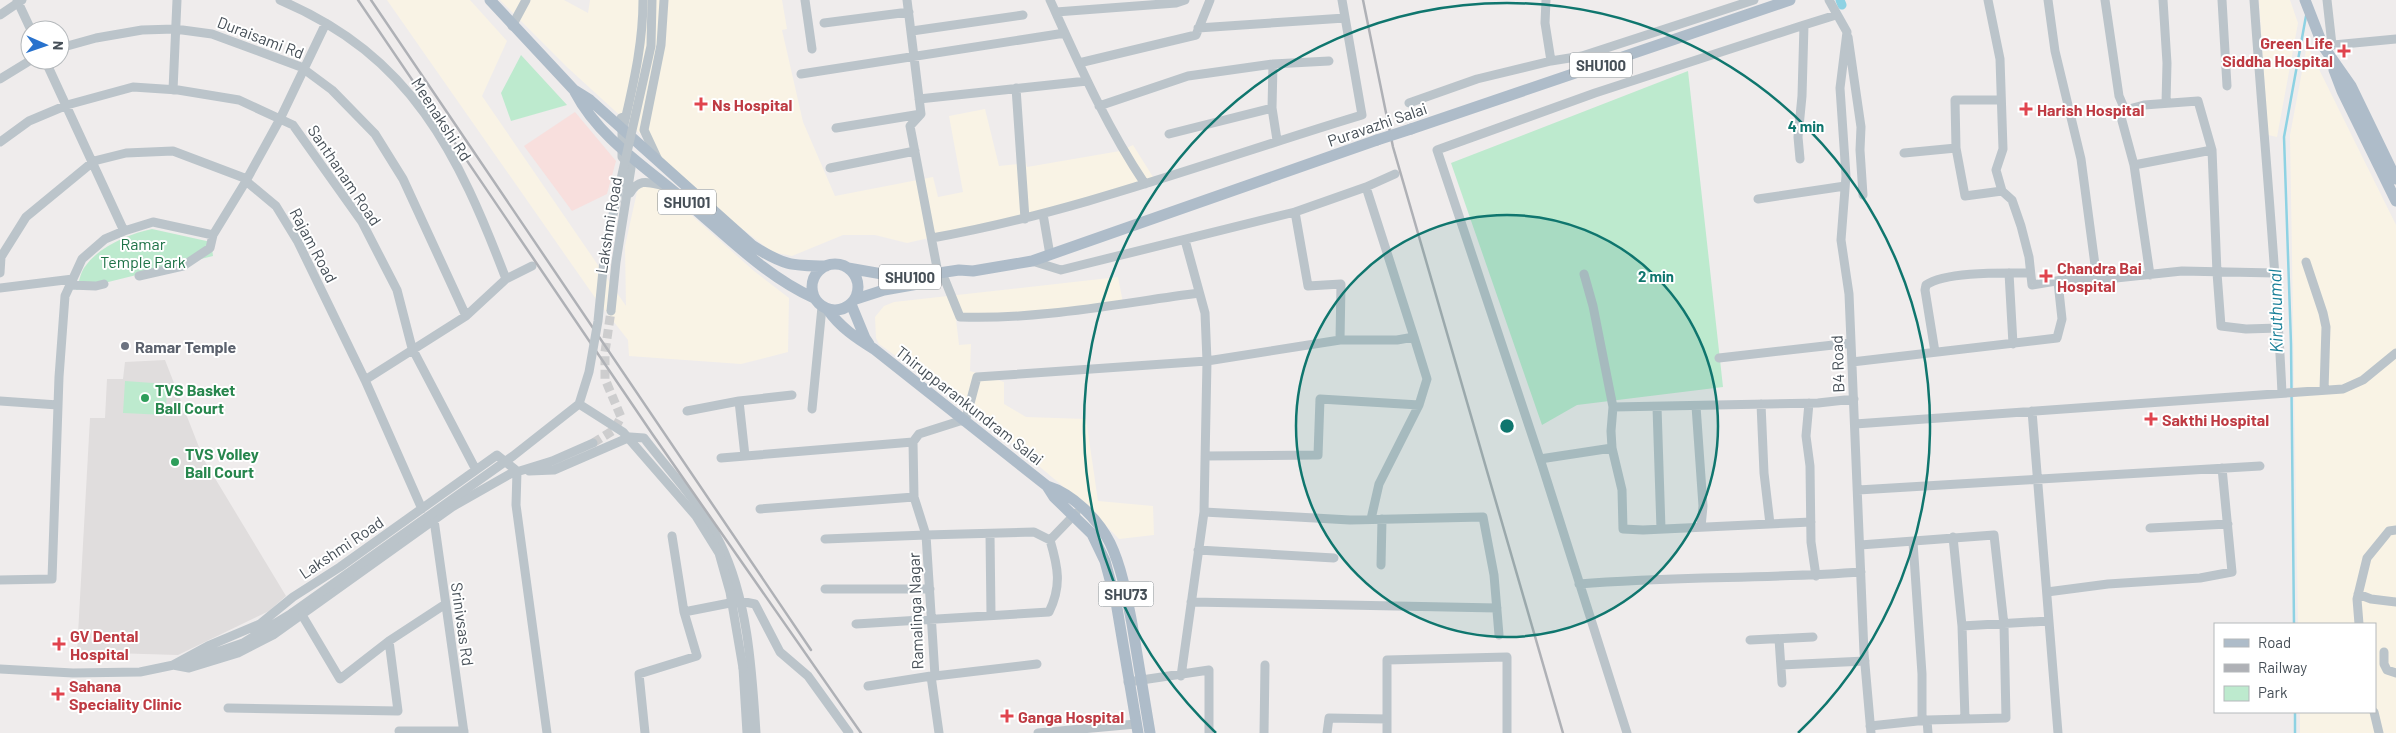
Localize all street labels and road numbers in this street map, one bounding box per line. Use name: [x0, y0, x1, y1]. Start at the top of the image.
street label: Duraisami Rd: [215, 12, 307, 62]
road number: SHU100: [1570, 52, 1632, 78]
street label: Meenakshi Rd: [408, 74, 476, 164]
street label: Puravazhi Salai: [1325, 98, 1429, 150]
street label: Santhanam Road: [304, 121, 386, 229]
street label: Lakshmi Road: [591, 175, 625, 275]
road number: SHU101: [658, 190, 716, 214]
street label: Rajam Road: [286, 204, 342, 286]
road number: SHU100: [879, 264, 941, 290]
street label: B4 Road: [1827, 335, 1847, 393]
street label: Thirupparankundram Salai: [892, 341, 1048, 469]
street label: Lakshmi Road: [295, 512, 387, 582]
street label: Ramalinga Nagar: [903, 552, 927, 670]
street label: Srinivsas Rd: [448, 581, 478, 667]
road number: SHU73: [1098, 582, 1154, 606]

